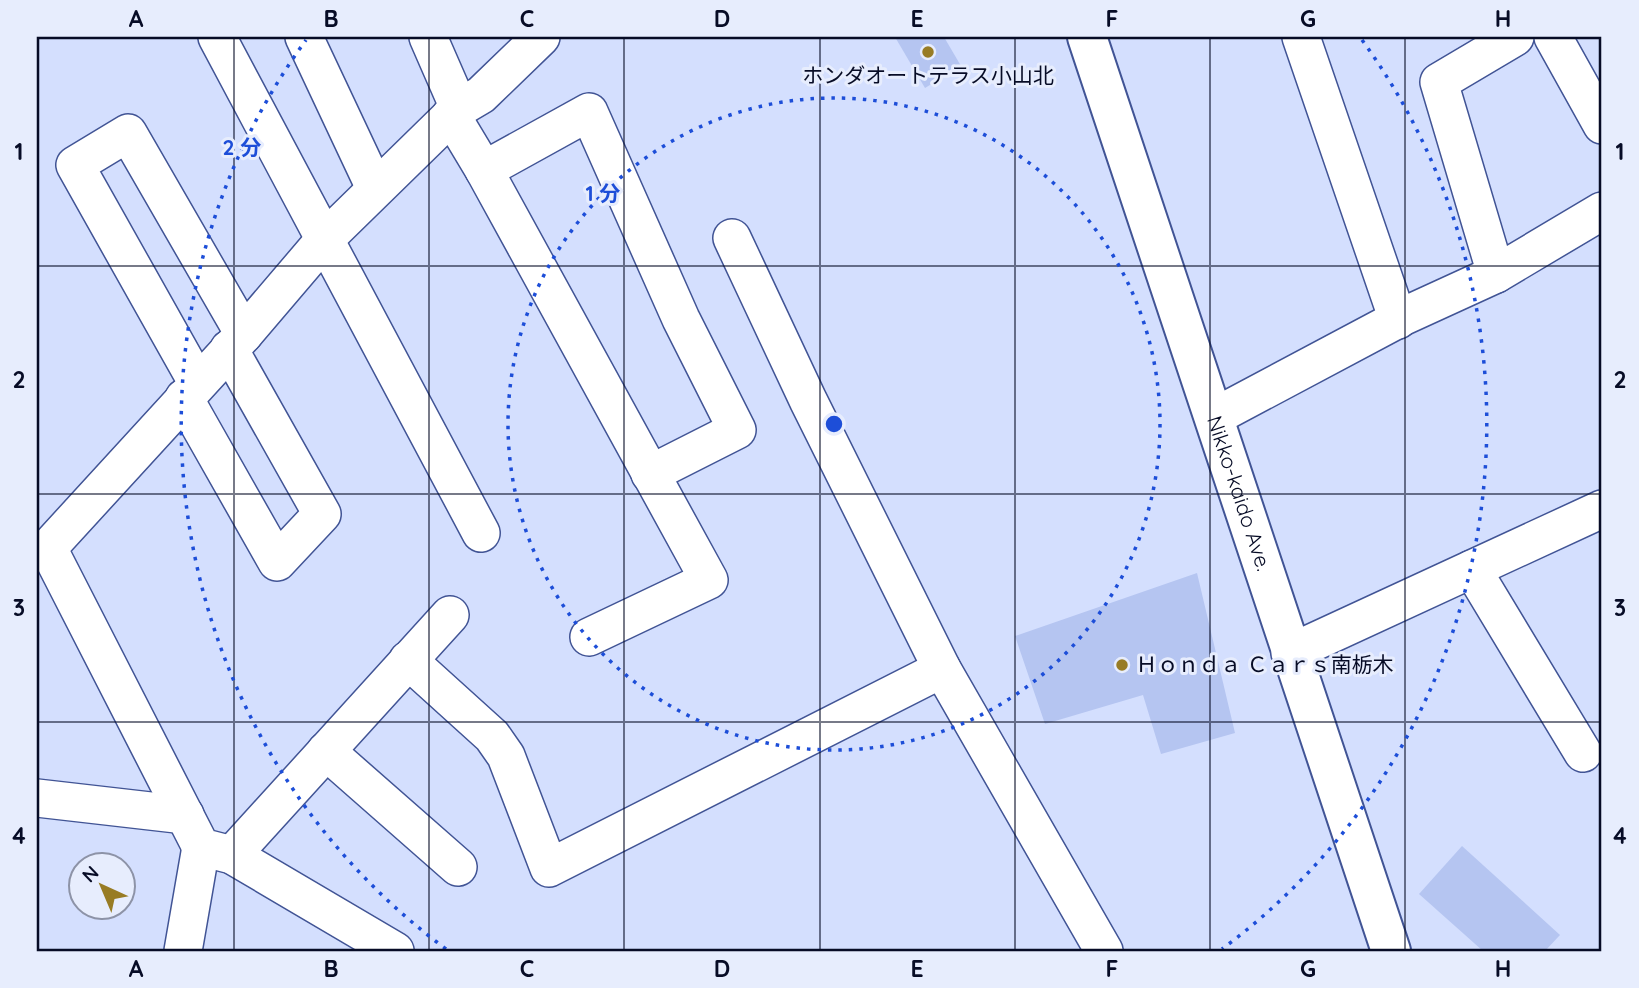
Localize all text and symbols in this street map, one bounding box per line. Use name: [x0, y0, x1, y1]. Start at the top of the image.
text: A: [129, 4, 144, 33]
text: B: [323, 4, 339, 33]
text: C: [520, 4, 534, 33]
text: D: [714, 4, 730, 33]
text: E: [910, 4, 924, 33]
text: F: [1106, 4, 1118, 33]
text: G: [1300, 4, 1316, 33]
text: H: [1495, 4, 1511, 33]
marker: ホンダオートテラス小山北: [920, 44, 936, 60]
place label: ホンダオートテラス小山北: [802, 62, 1054, 88]
text: 2 分: [223, 134, 261, 160]
text: 1: [15, 137, 23, 166]
text: 1: [1616, 137, 1624, 166]
text: 1 分: [585, 180, 621, 206]
text: 2: [12, 365, 26, 394]
text: 2: [1613, 365, 1627, 394]
centre of rings: [822, 412, 846, 436]
street label: Nikko-kaido Ave.: [1202, 412, 1278, 574]
text: 3: [13, 593, 25, 622]
text: 3: [1614, 593, 1626, 622]
place label: Ｈｏｎｄａ Ｃａｒｓ南栃木: [1136, 651, 1394, 677]
marker: Ｈｏｎｄａ Ｃａｒｓ南栃木: [1114, 657, 1130, 673]
text: 4: [12, 821, 26, 850]
text: 4: [1613, 821, 1627, 850]
north arrow: [66, 852, 136, 922]
text: N: [77, 860, 104, 887]
text: A: [129, 954, 144, 983]
text: B: [323, 954, 339, 983]
text: C: [520, 954, 534, 983]
text: D: [714, 954, 730, 983]
text: E: [910, 954, 924, 983]
text: F: [1106, 954, 1118, 983]
text: G: [1300, 954, 1316, 983]
text: H: [1495, 954, 1511, 983]

